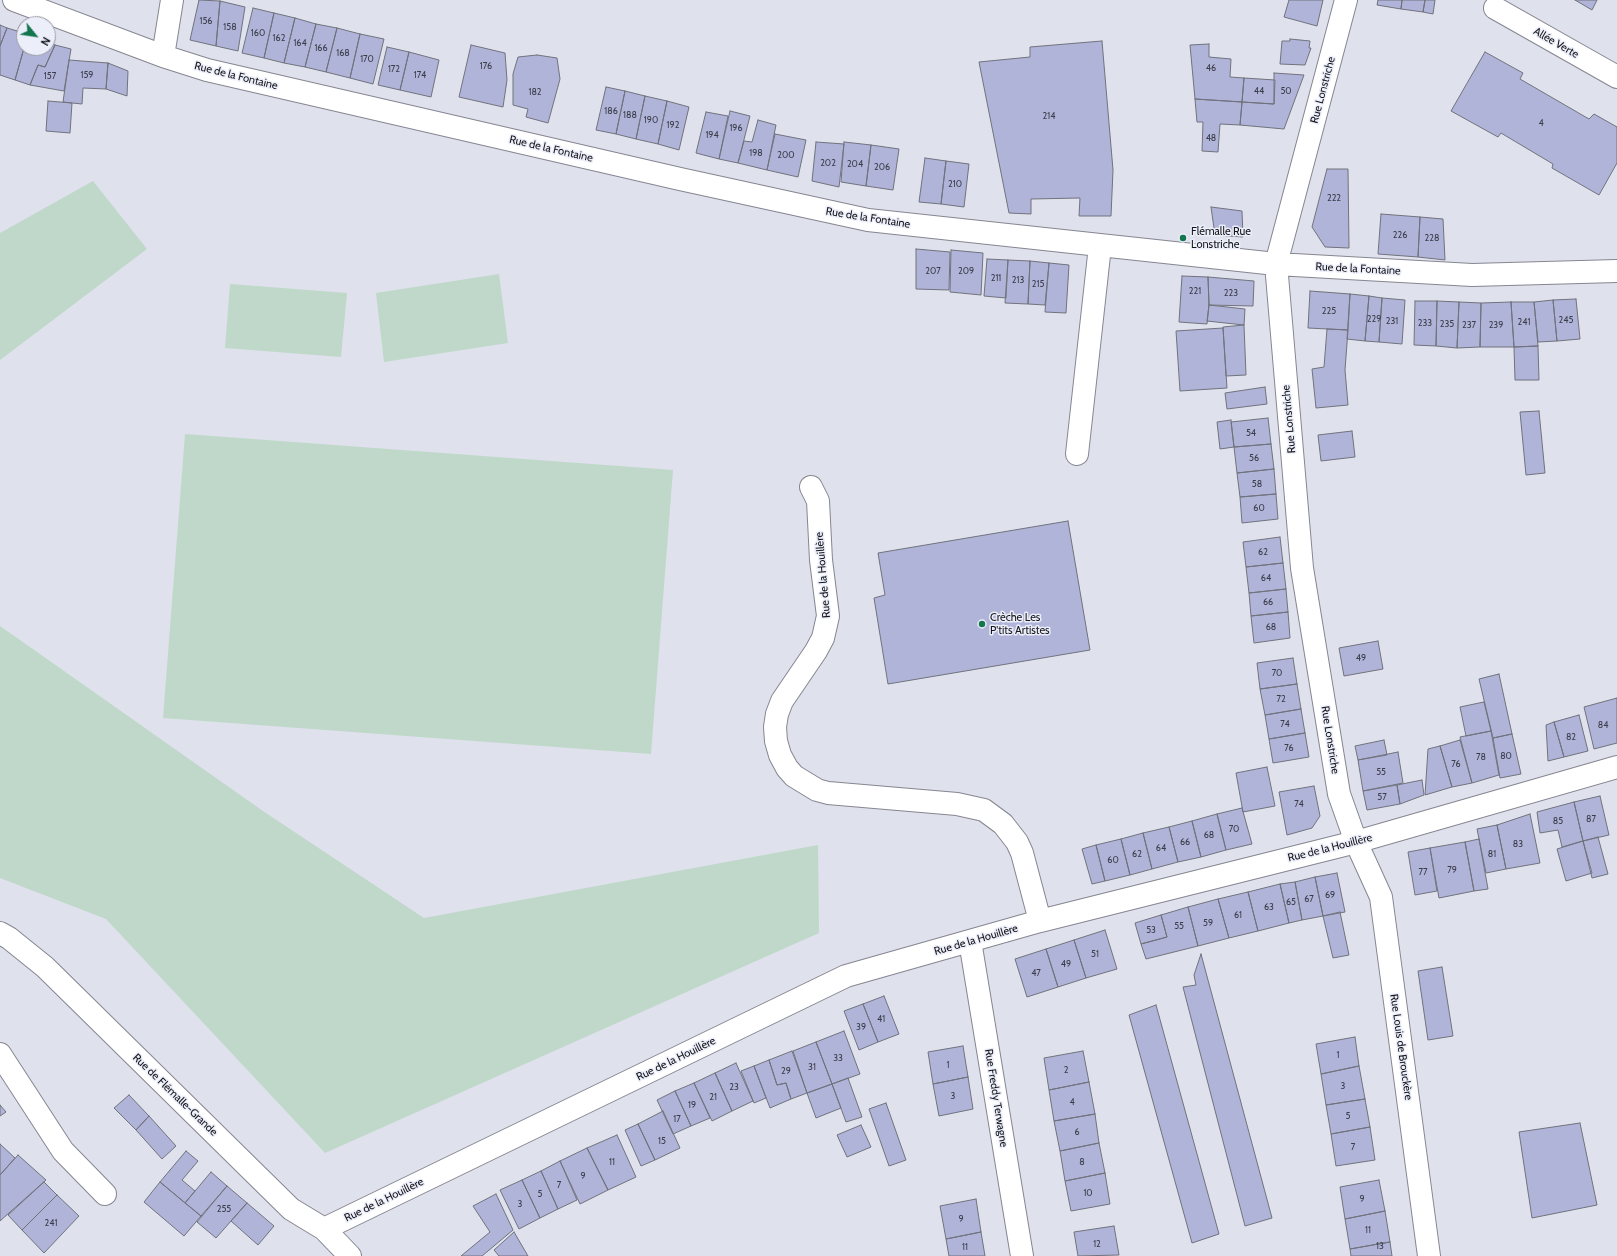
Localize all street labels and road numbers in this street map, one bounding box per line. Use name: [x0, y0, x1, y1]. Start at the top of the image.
street label: Allée Verte: [1531, 25, 1581, 61]
street label: Rue Lonstriche: [1308, 55, 1338, 125]
street label: Rue de la Fontaine: [193, 59, 279, 93]
street label: Rue de la Fontaine: [508, 133, 594, 165]
street label: Rue de la Fontaine: [825, 205, 911, 231]
street label: Rue de la Fontaine: [1315, 260, 1401, 278]
street label: Rue Lonstriche: [1279, 384, 1299, 454]
street label: Rue de la Houillère: [813, 531, 833, 619]
street label: Rue Lonstriche: [1318, 705, 1342, 775]
street label: Rue de la Houillère: [1286, 831, 1374, 865]
street label: Rue de la Houillère: [933, 922, 1019, 958]
street label: Rue Louis de Brouckère: [1387, 993, 1415, 1101]
street label: Rue de la Houillère: [634, 1034, 718, 1084]
street label: Rue Freddy Terwagne: [982, 1048, 1010, 1148]
street label: Rue de Flémalle-Grande: [130, 1051, 220, 1139]
street label: Rue de la Houillère: [342, 1175, 426, 1225]

